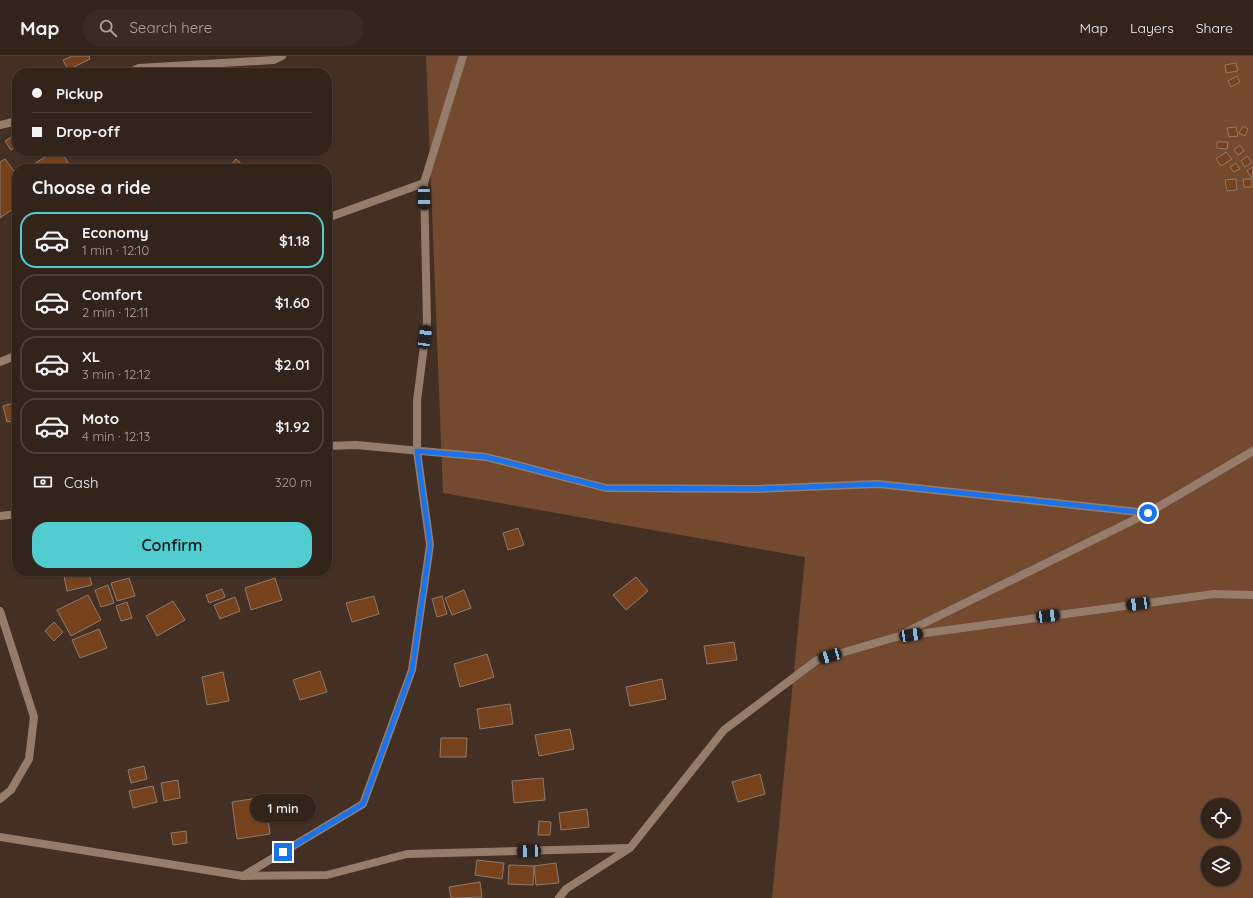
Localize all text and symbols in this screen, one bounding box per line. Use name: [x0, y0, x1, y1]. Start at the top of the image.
search box: [83, 10, 363, 46]
text: Map: [20, 16, 59, 40]
icon: search: [97, 17, 119, 39]
text: Search here: [129, 18, 212, 37]
text: Map: [1079, 19, 1108, 37]
text: Layers: [1130, 19, 1174, 37]
text: Share: [1196, 19, 1233, 37]
text: Pickup: [56, 84, 103, 103]
text: Drop-off: [56, 122, 120, 141]
text: Choose a ride: [32, 176, 151, 199]
car: [418, 186, 430, 210]
icon: car: [34, 222, 70, 258]
text: Economy: [82, 223, 149, 242]
text: $1.18: [279, 231, 310, 250]
text: 1 min · 12:10: [82, 242, 149, 258]
icon: car: [34, 284, 70, 320]
text: Comfort: [82, 285, 143, 304]
text: $1.60: [275, 293, 310, 312]
text: 2 min · 12:11: [82, 304, 149, 320]
car: [417, 324, 433, 350]
icon: car: [34, 346, 70, 382]
text: XL: [82, 347, 100, 366]
text: $2.01: [275, 355, 310, 374]
text: 3 min · 12:12: [82, 366, 151, 382]
icon: car: [34, 408, 70, 444]
text: Moto: [82, 409, 119, 428]
text: $1.92: [275, 417, 310, 436]
text: 4 min · 12:13: [82, 428, 150, 444]
icon: cash: [32, 471, 54, 493]
text: Cash: [64, 473, 98, 492]
text: 320 m: [275, 474, 312, 490]
route start: [1139, 504, 1157, 522]
button: Confirm: [32, 522, 312, 568]
car: [1125, 596, 1151, 612]
car: [1035, 609, 1061, 623]
car: [898, 627, 924, 643]
car: [817, 647, 843, 665]
callout: 1 min: [250, 794, 316, 822]
map controls: [1201, 798, 1241, 886]
button: locate: [1201, 798, 1241, 838]
text: 1 min: [267, 800, 299, 816]
route end: [274, 843, 292, 861]
car: [517, 845, 541, 857]
button: layers: [1201, 846, 1241, 886]

